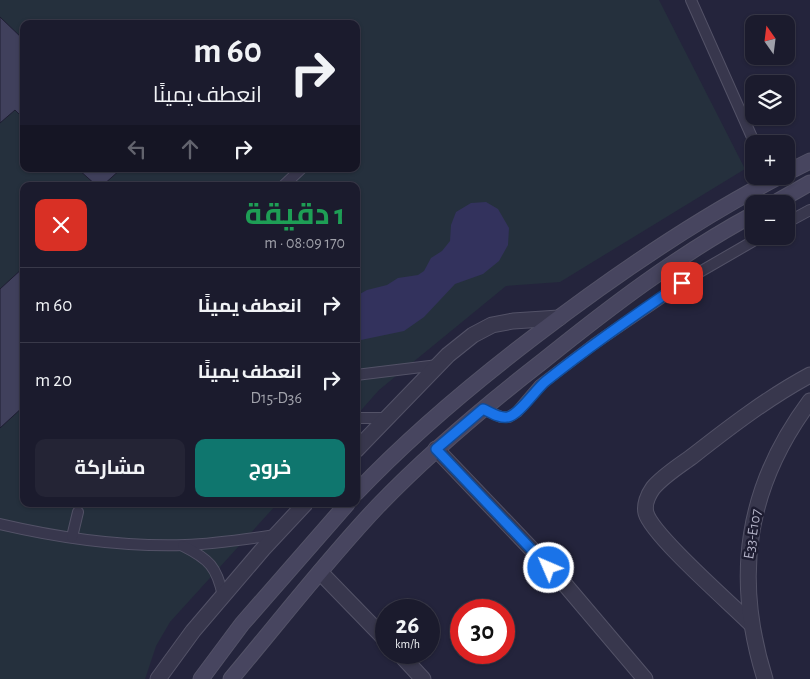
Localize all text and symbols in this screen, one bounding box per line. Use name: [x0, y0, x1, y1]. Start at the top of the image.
north arrow: [745, 15, 795, 65]
map controls: [745, 15, 795, 245]
text: 60 m: [193, 34, 262, 69]
icon: right: [280, 40, 345, 105]
button: layers: [745, 75, 795, 125]
text: انعطف يمينًا: [153, 84, 262, 106]
icon: left: [123, 135, 151, 163]
icon: ahead: [176, 135, 204, 163]
icon: right: [229, 135, 257, 163]
button: +: [745, 135, 795, 185]
button: −: [745, 195, 795, 245]
button: close: [35, 199, 87, 251]
text: 1 دقيقة: [245, 200, 345, 230]
text: 170 m · 08:09: [264, 235, 345, 251]
pin: [661, 262, 703, 304]
icon: arrive: [668, 269, 696, 297]
icon: right: [317, 291, 345, 319]
text: 60 m: [35, 296, 72, 315]
text: انعطف يمينًا: [198, 297, 302, 316]
text: انعطف يمينًا: [198, 363, 302, 382]
icon: right: [317, 366, 345, 394]
text: 20 m: [35, 371, 72, 390]
text: D15-D36: [251, 390, 302, 406]
button: مشاركة: [35, 439, 185, 497]
button: خروج: [195, 439, 345, 497]
street label: E33-E107: [741, 508, 764, 560]
position arrow: [522, 541, 574, 593]
speed limit sign: 30: [450, 599, 515, 664]
text: 26: [396, 613, 419, 638]
text: km/h: [395, 638, 420, 650]

